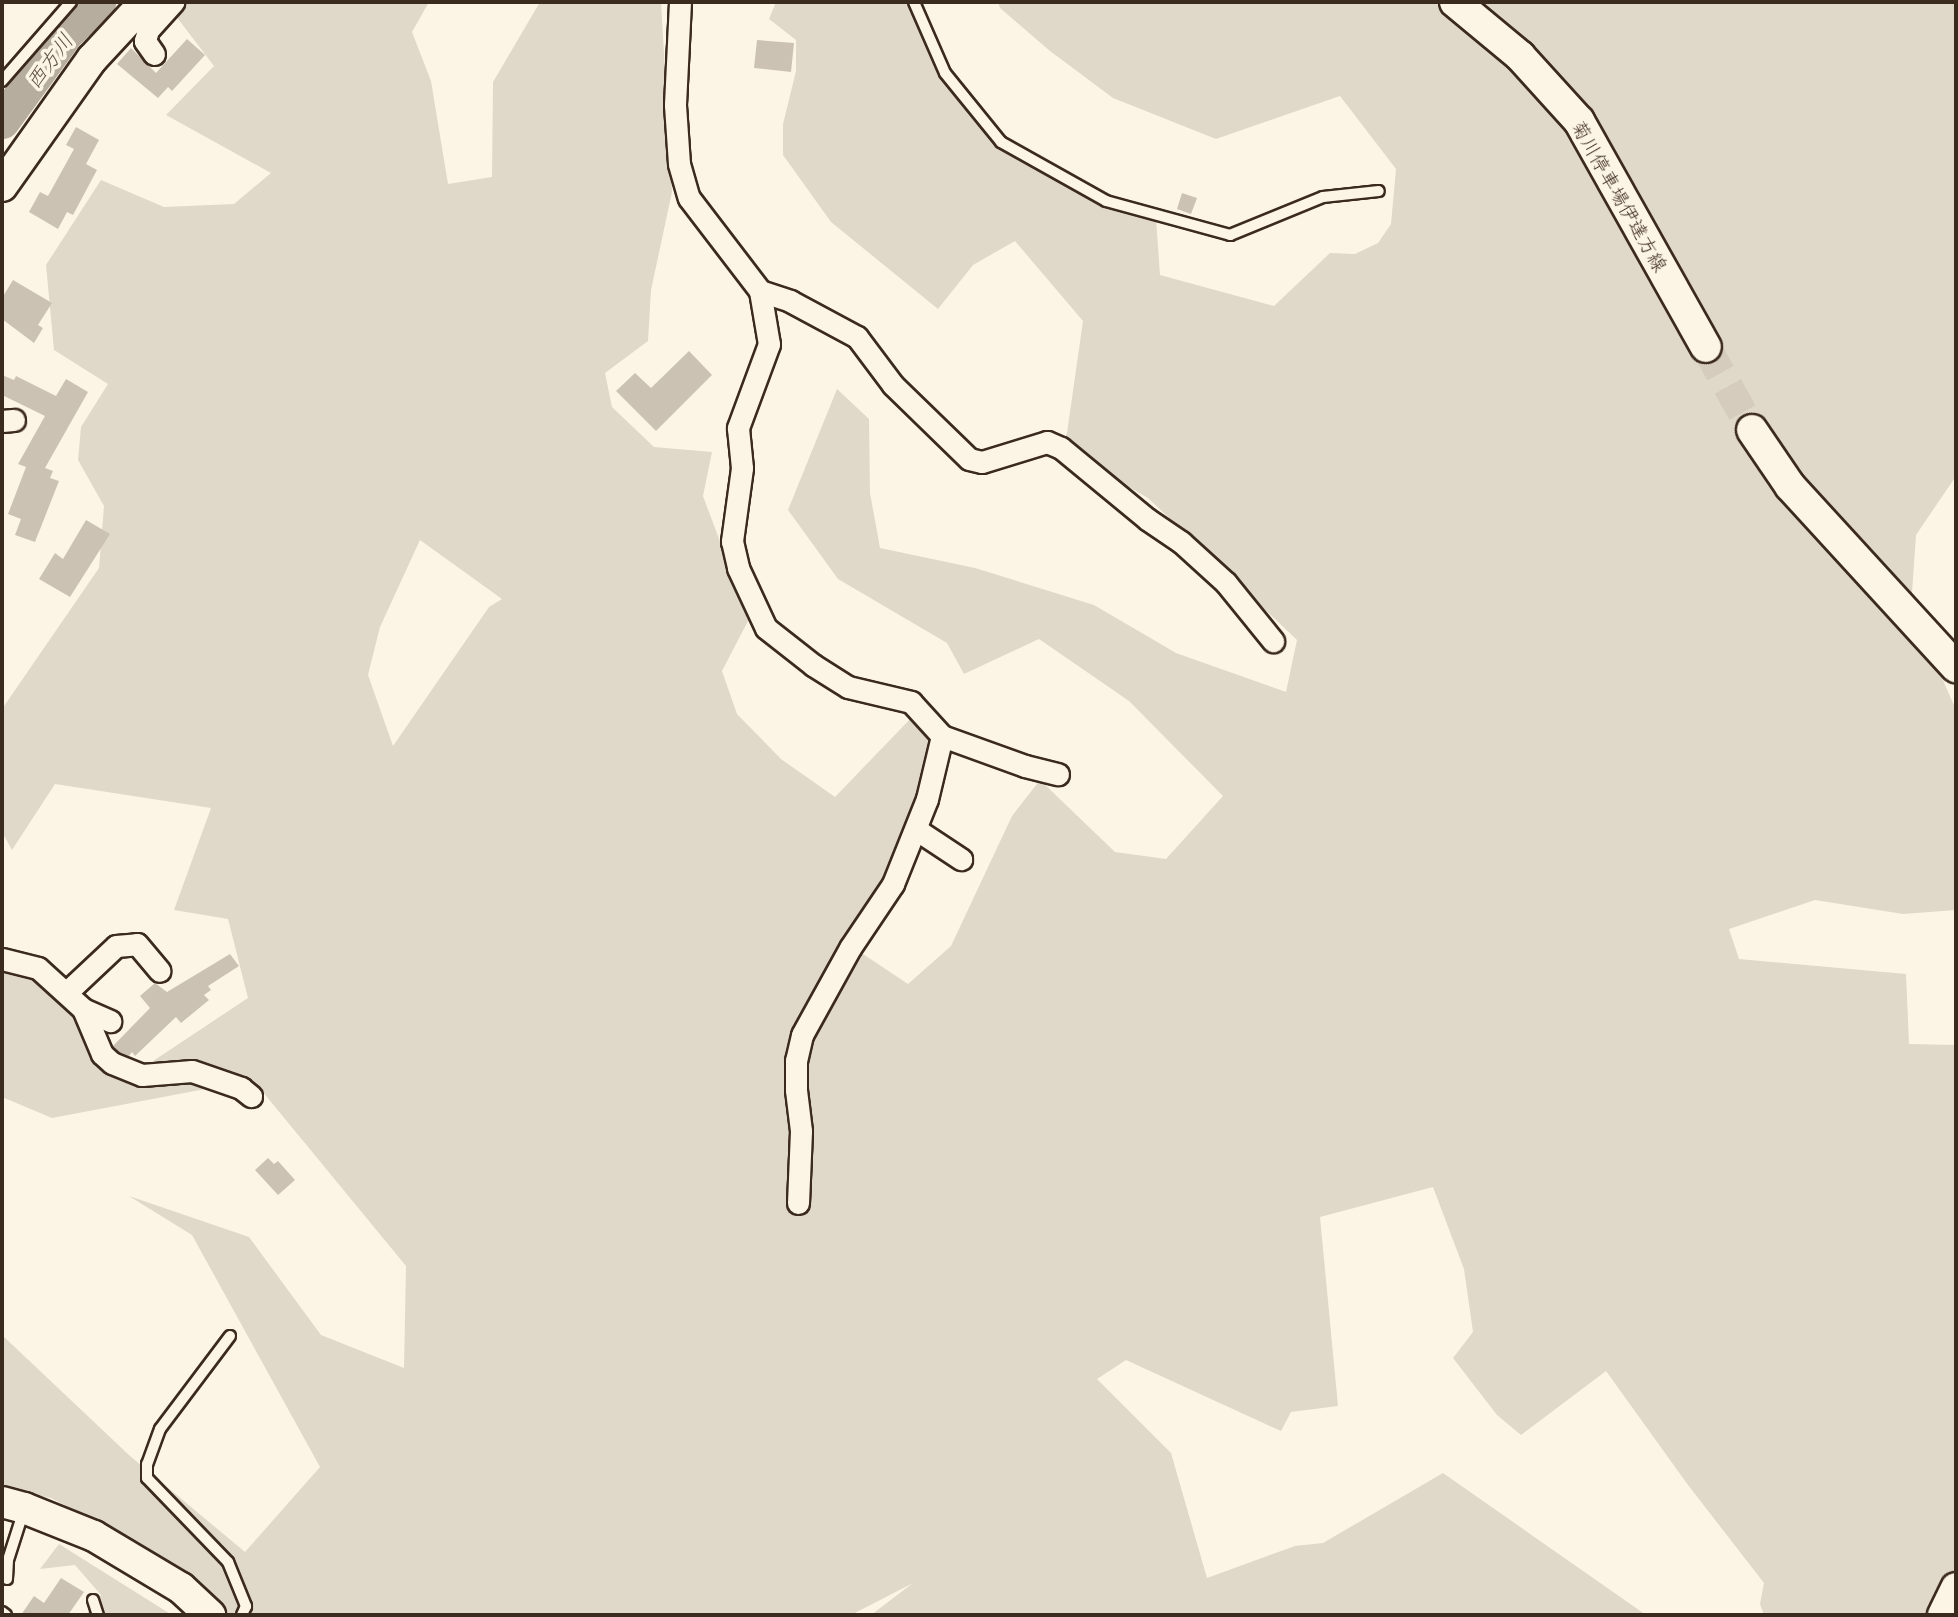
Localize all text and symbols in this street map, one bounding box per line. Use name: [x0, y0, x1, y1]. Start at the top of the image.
water label: 西方川: [19, 27, 77, 93]
street label: 菊川停車場伊達方線: [1567, 116, 1673, 276]

